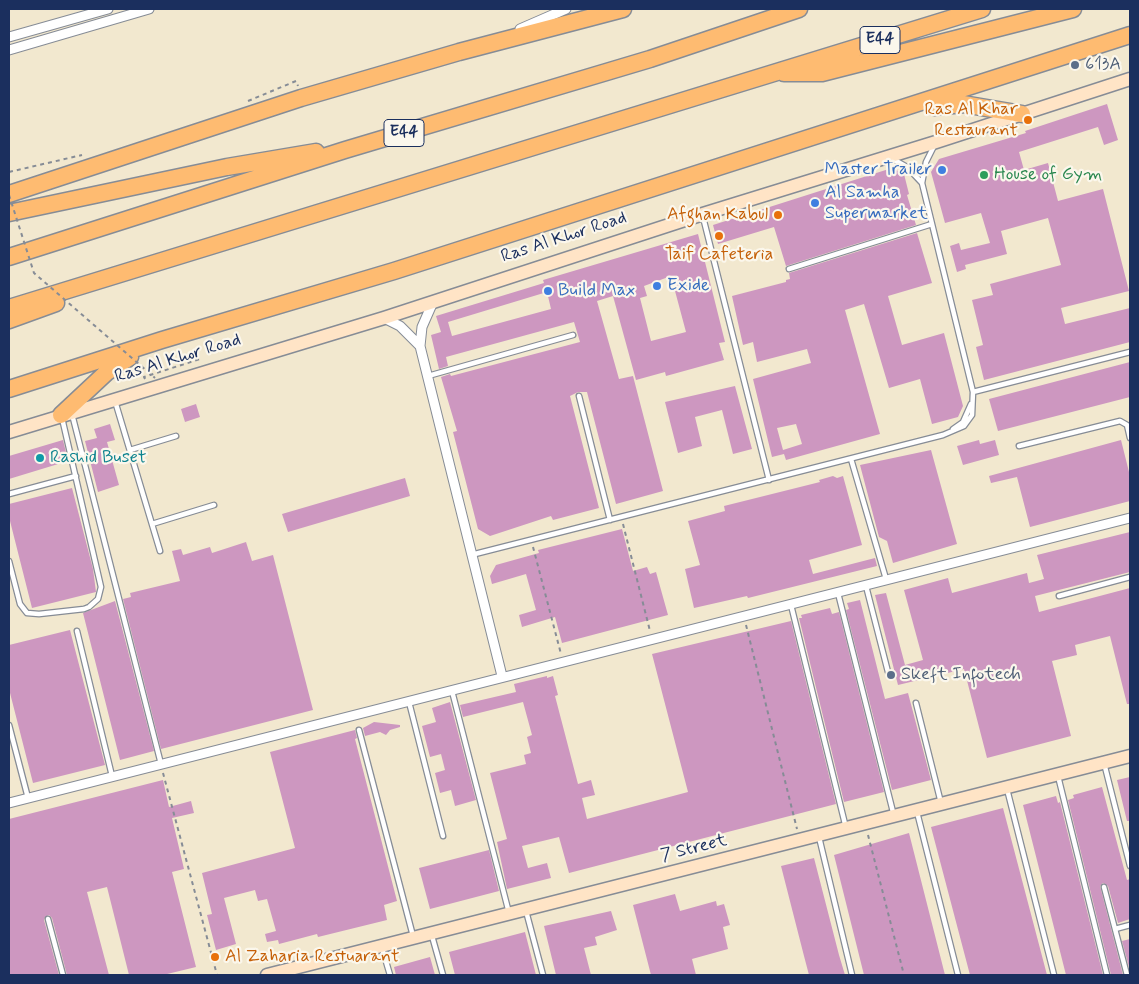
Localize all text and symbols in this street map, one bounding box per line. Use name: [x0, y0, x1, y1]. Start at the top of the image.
road number: E44: [860, 26, 900, 54]
place label: 613A: [1085, 54, 1121, 76]
marker: 613A: [1069, 59, 1081, 71]
place label: Ras Al Khar Restaurant: [925, 99, 1018, 142]
marker: Ras Al Khar Restaurant: [1022, 114, 1034, 126]
road number: E44: [384, 120, 424, 146]
place label: Master Trailer: [825, 159, 932, 181]
marker: Master Trailer: [936, 164, 948, 176]
place label: House of Gym: [994, 164, 1102, 186]
marker: House of Gym: [978, 169, 990, 181]
place label: Al Samha Supermarket: [825, 182, 928, 224]
marker: Al Samha Supermarket: [809, 197, 821, 209]
place label: Afghan Kabul: [667, 204, 768, 226]
street label: Ras Al Khor Road: [498, 208, 630, 268]
marker: Afghan Kabul: [772, 209, 784, 221]
marker: Taif Cafeteria: [713, 230, 725, 242]
place label: Taif Cafeteria: [665, 244, 773, 266]
place label: Exide: [667, 275, 710, 297]
place label: Build Max: [558, 280, 635, 302]
marker: Exide: [651, 280, 663, 292]
marker: Build Max: [542, 285, 554, 297]
street label: Ras Al Khor Road: [112, 330, 244, 388]
place label: Rashid Buset: [50, 447, 146, 469]
marker: Rashid Buset: [34, 452, 46, 464]
place label: Skeft Infotech: [901, 664, 1021, 686]
marker: Skeft Infotech: [885, 669, 897, 681]
street label: 7 Street: [659, 830, 729, 868]
place label: Al Zaharia Restuarant: [225, 946, 399, 968]
marker: Al Zaharia Restuarant: [209, 951, 221, 963]

